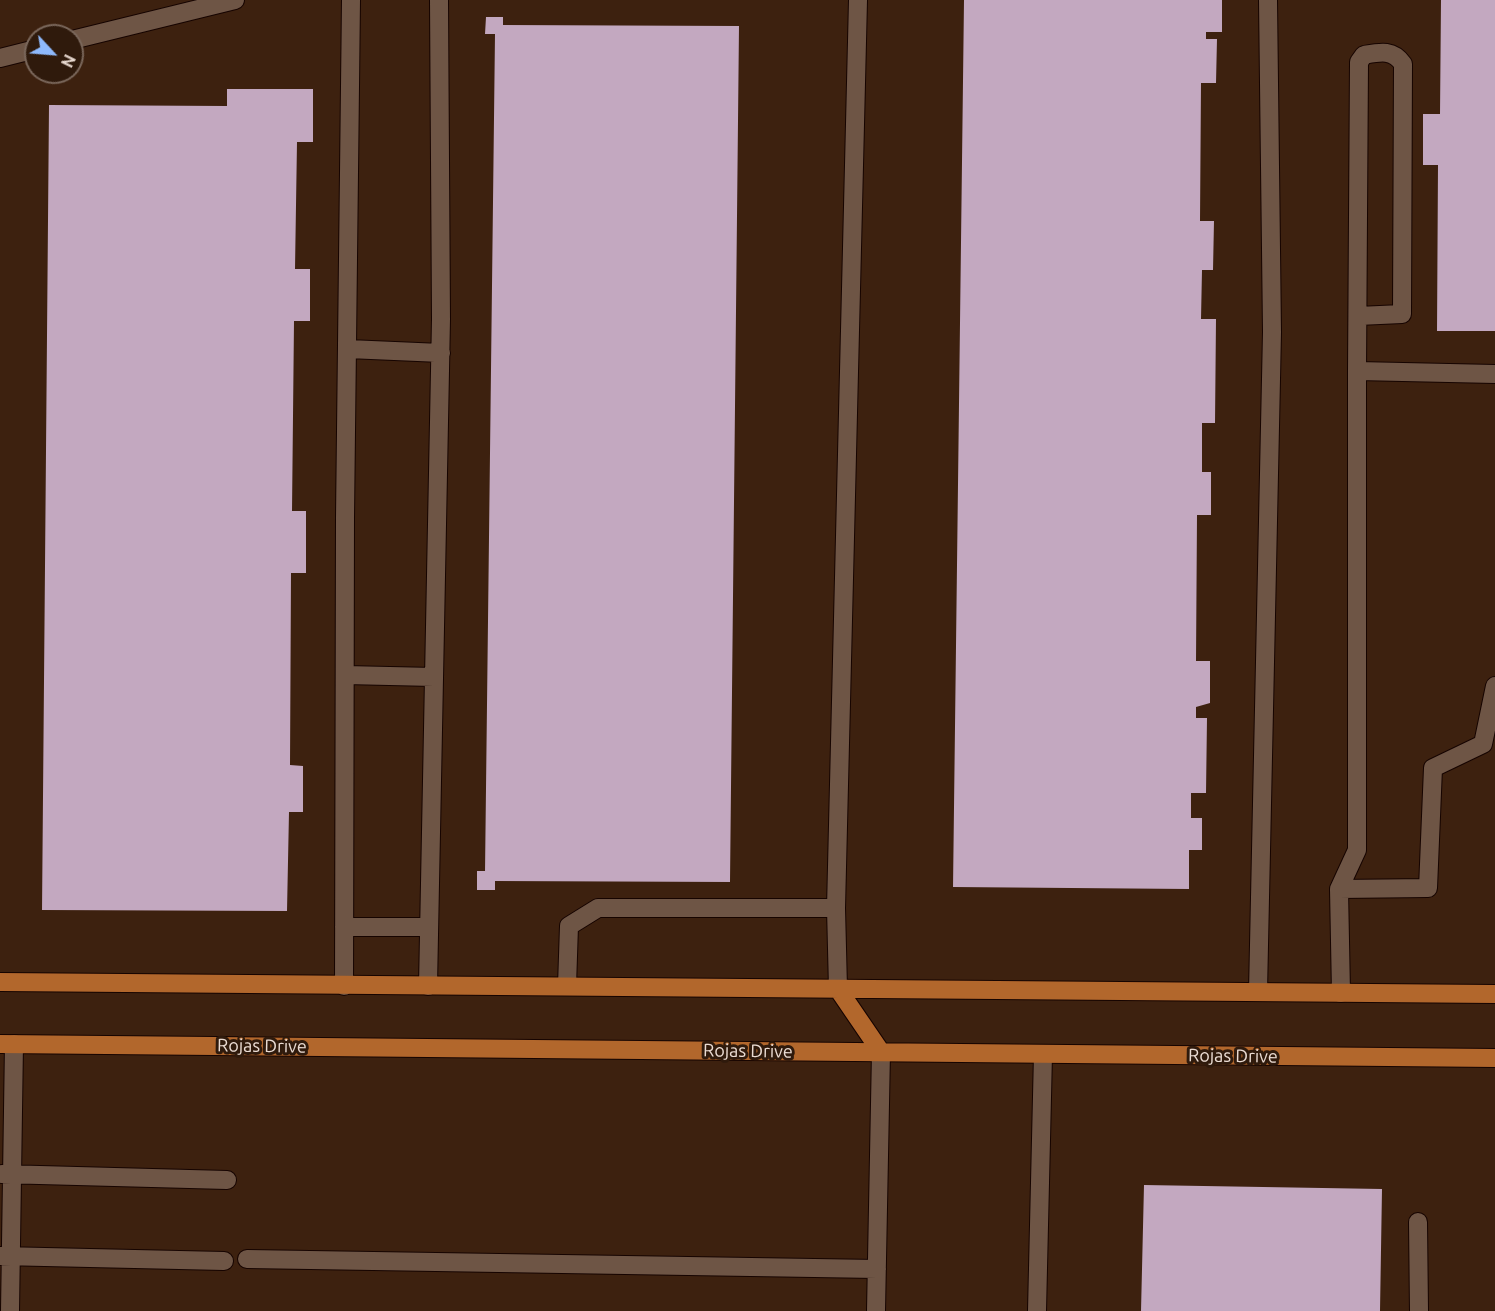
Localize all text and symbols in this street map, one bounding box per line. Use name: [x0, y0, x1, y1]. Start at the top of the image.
north arrow: [24, 24, 84, 84]
text: N: [58, 52, 79, 70]
street label: Rojas Drive: [217, 1034, 307, 1058]
street label: Rojas Drive: [703, 1039, 793, 1063]
street label: Rojas Drive: [1188, 1044, 1278, 1068]

